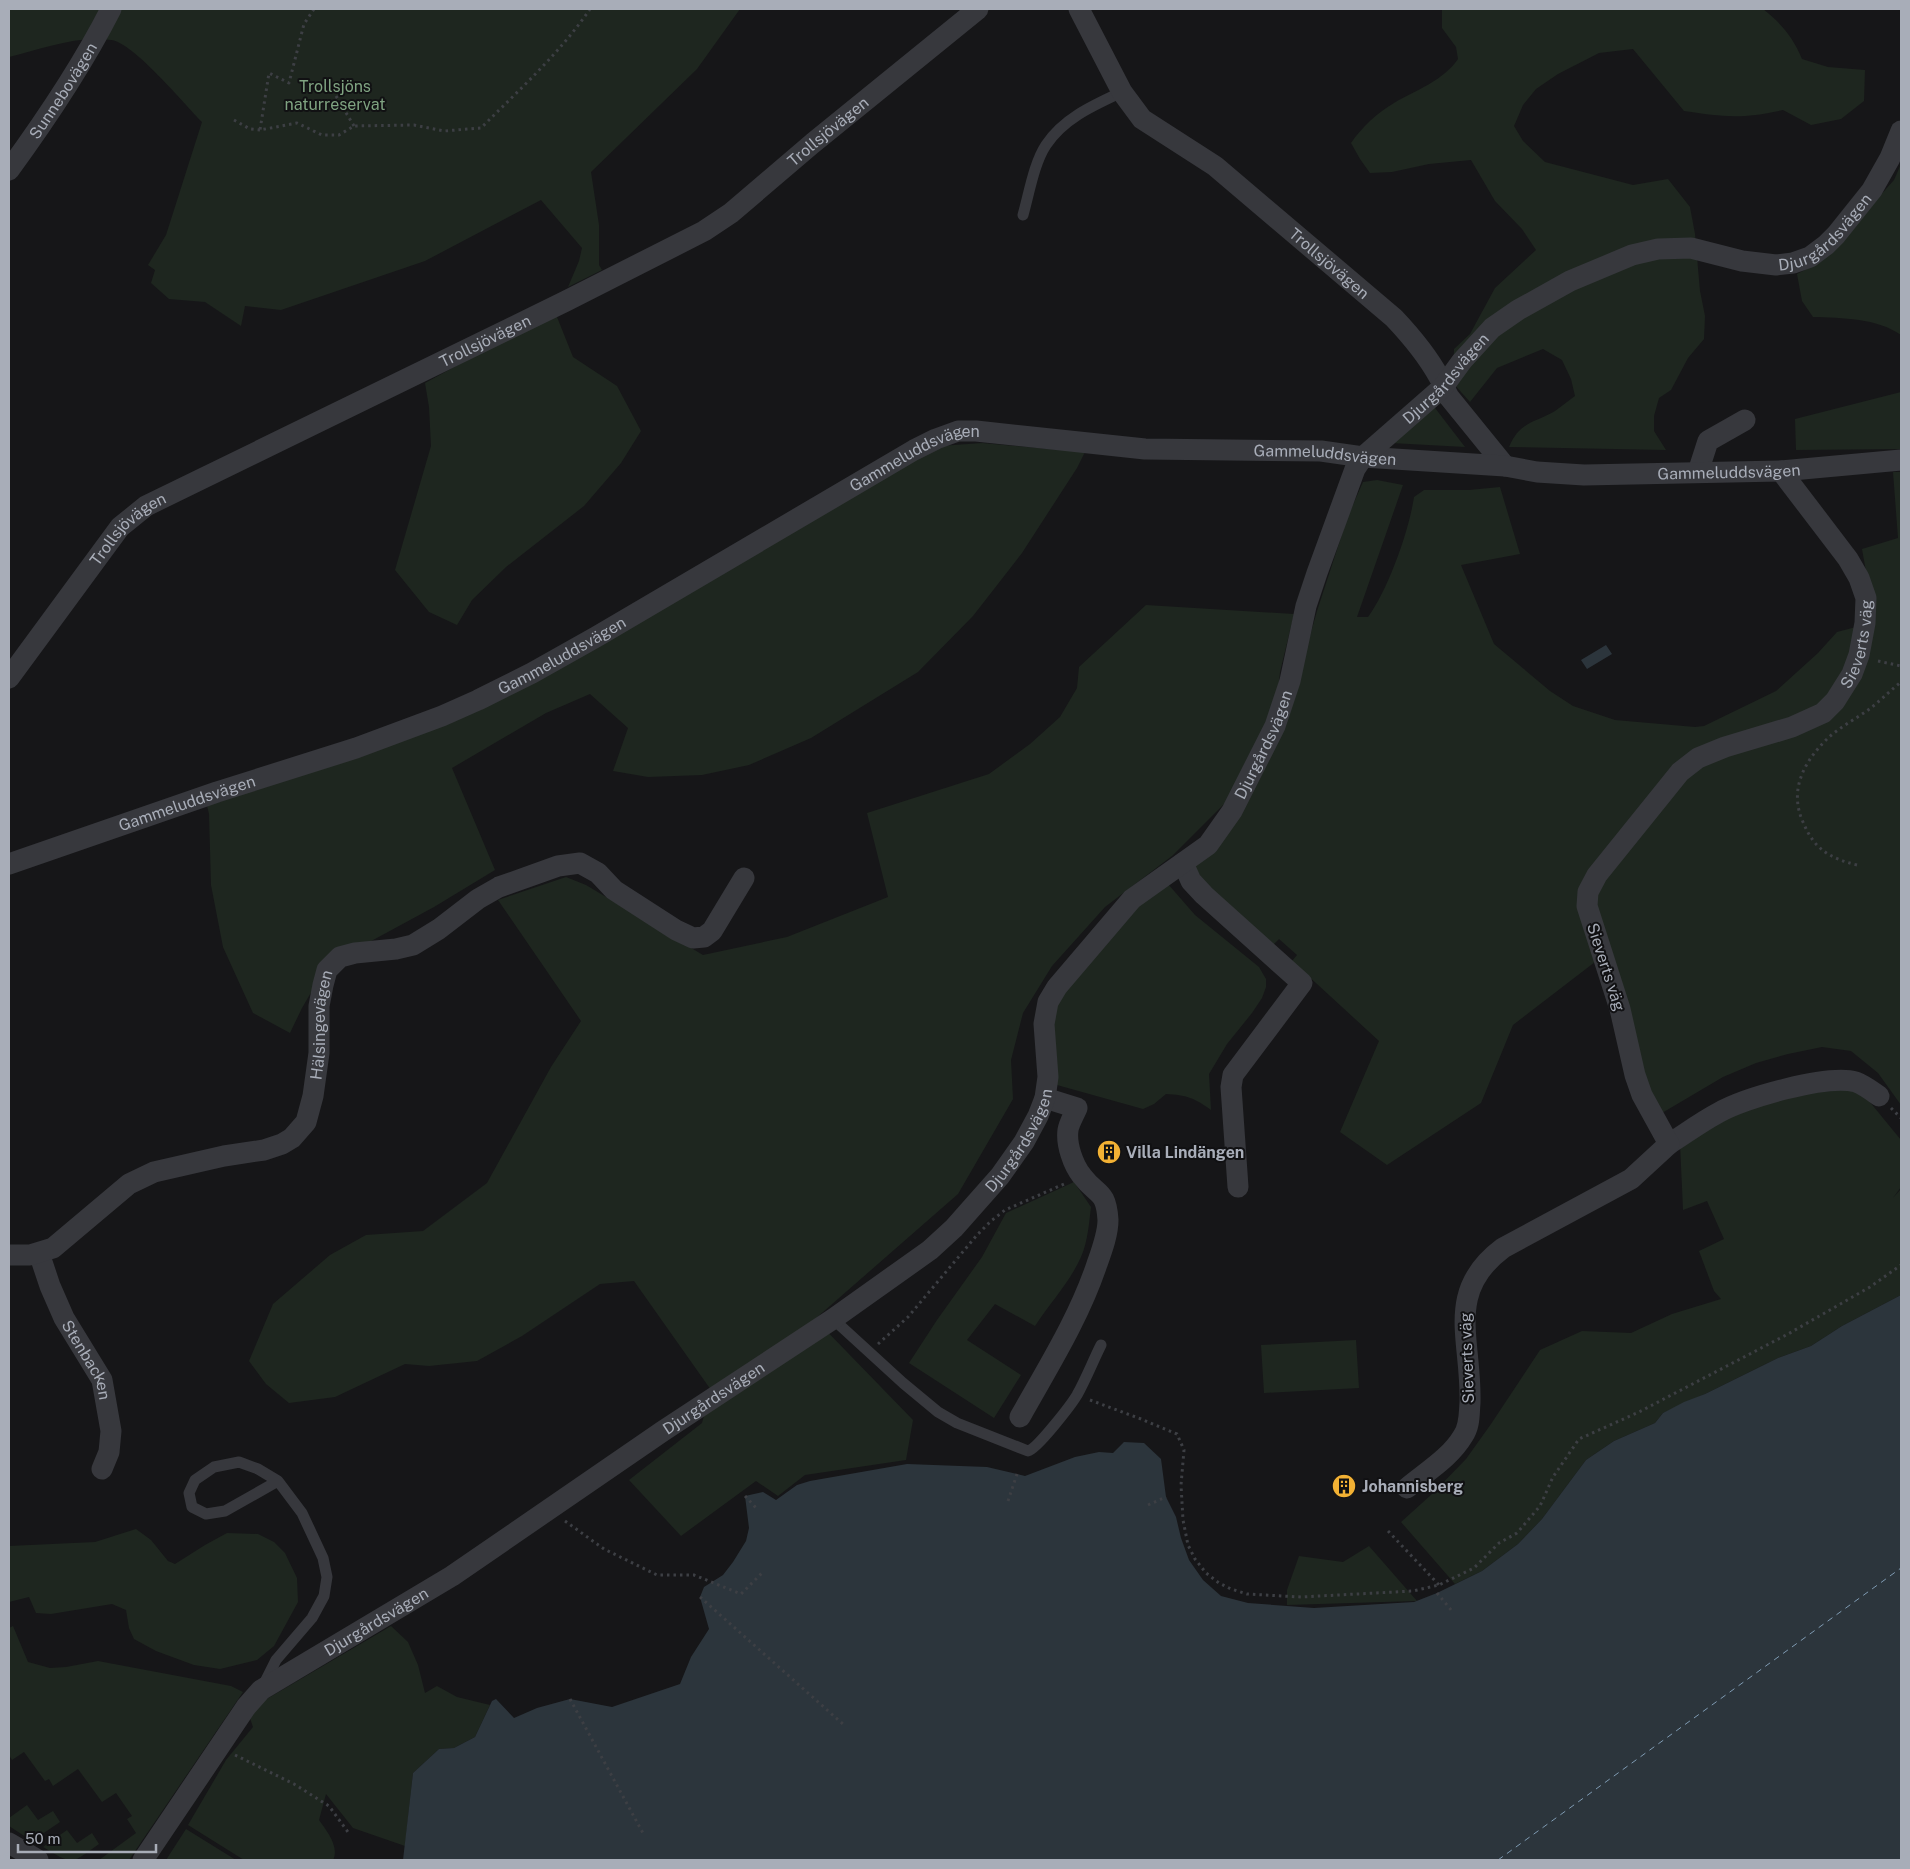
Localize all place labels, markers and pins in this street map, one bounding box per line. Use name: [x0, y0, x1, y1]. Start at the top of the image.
building icon: Villa Lindängen: [1096, 1139, 1122, 1165]
place label: Villa Lindängen: [1126, 1143, 1244, 1162]
building icon: Johannisberg: [1331, 1473, 1357, 1499]
place label: Johannisberg: [1362, 1477, 1463, 1496]

